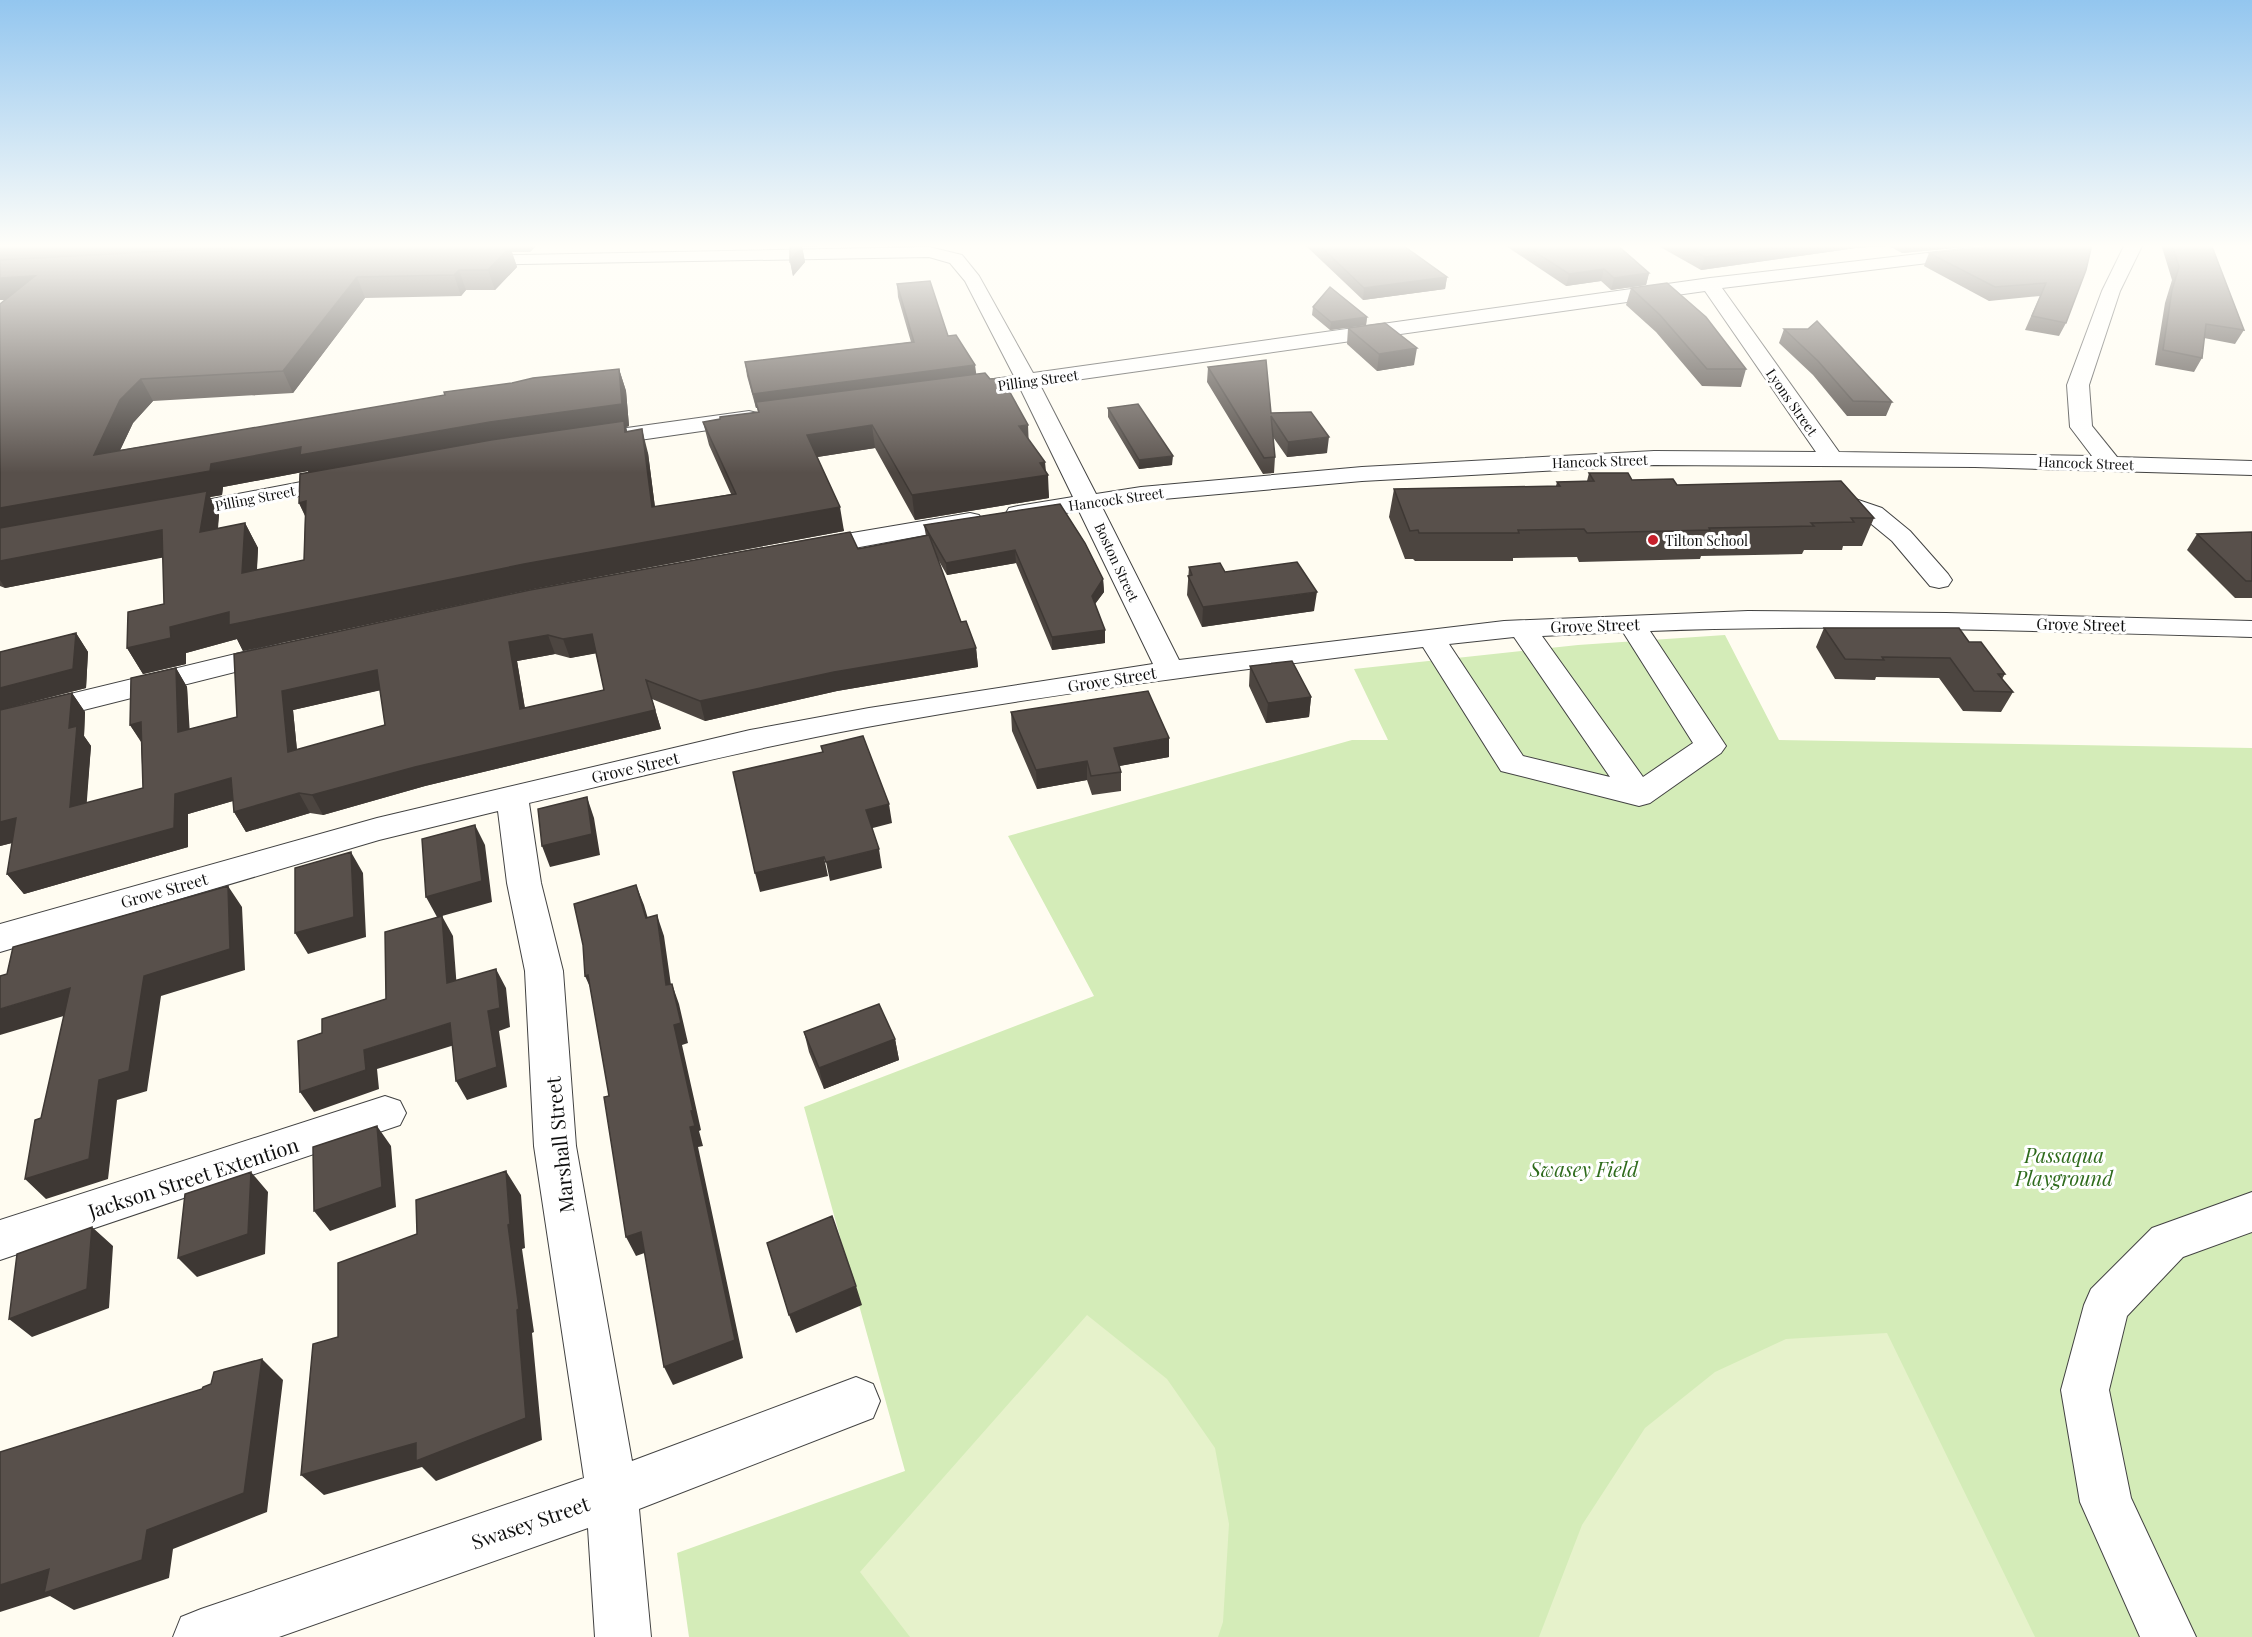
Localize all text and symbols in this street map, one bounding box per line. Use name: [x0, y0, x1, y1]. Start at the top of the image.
street label: Pilling Street: [997, 365, 1081, 395]
street label: Lyons Street: [1762, 365, 1823, 440]
street label: Hancock Street: [1552, 450, 1649, 472]
street label: Hancock Street: [2038, 452, 2135, 474]
street label: Pilling Street: [213, 481, 298, 515]
street label: Hancock Street: [1067, 483, 1166, 515]
street label: Boston Street: [1090, 520, 1144, 605]
place label: Tilton School: [1665, 531, 1748, 550]
marker: Tilton School: [1646, 533, 1660, 547]
street label: Grove Street: [1550, 613, 1640, 637]
street label: Grove Street: [2036, 613, 2126, 635]
street label: Grove Street: [1066, 662, 1158, 696]
street label: Grove Street: [589, 747, 681, 787]
street label: Grove Street: [118, 867, 210, 912]
street label: Marshall Street: [538, 1075, 580, 1215]
street label: Jackson Street Extention: [84, 1130, 302, 1224]
park label: Passaqua Playground: [2014, 1141, 2114, 1191]
park label: Swasey Field: [1529, 1155, 1639, 1182]
street label: Swasey Street: [467, 1489, 593, 1555]

